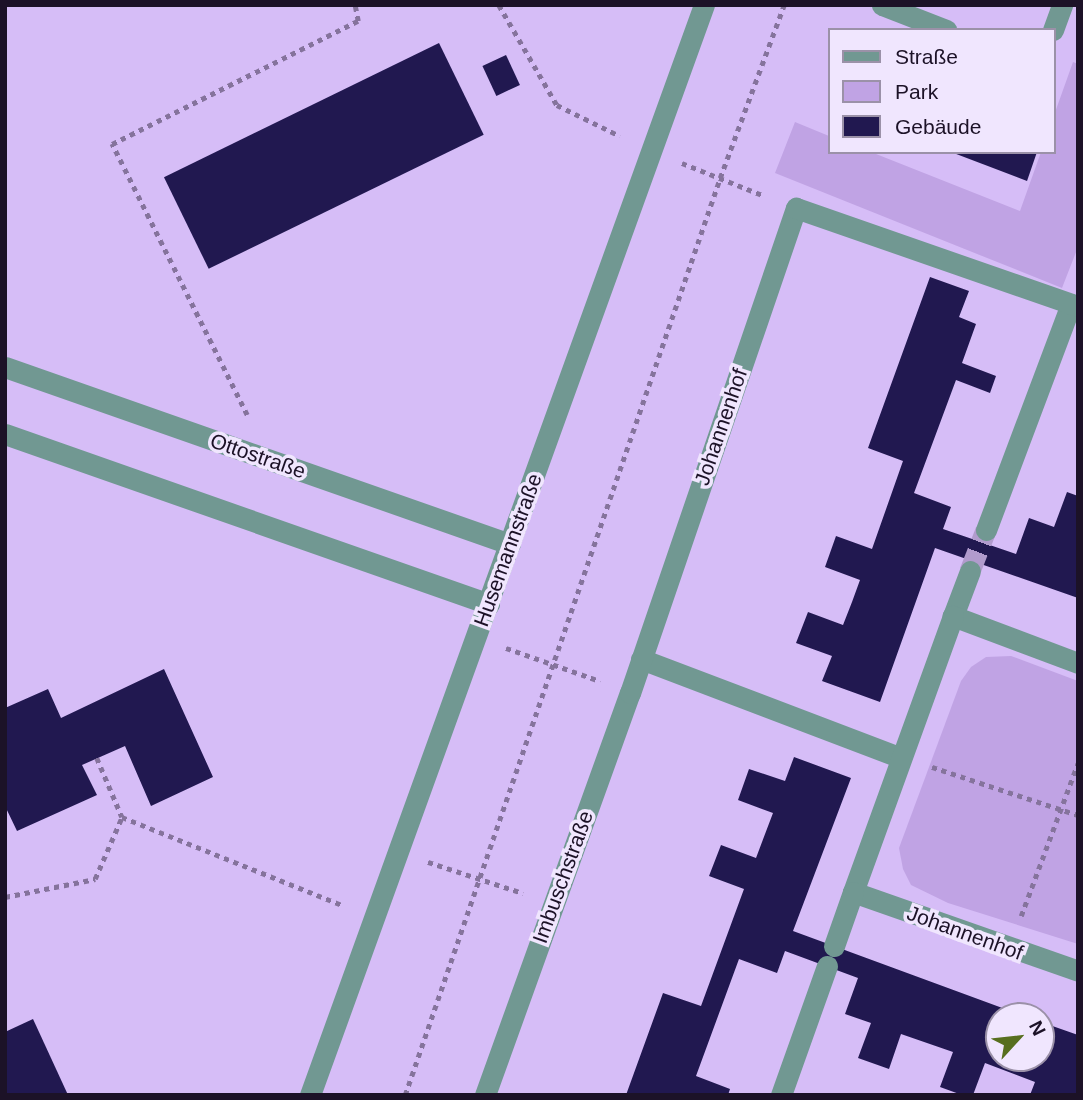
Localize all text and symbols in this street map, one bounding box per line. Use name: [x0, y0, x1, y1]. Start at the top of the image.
legend: [828, 28, 1055, 154]
text: Straße: [895, 45, 958, 68]
text: Park: [895, 80, 938, 103]
text: Gebäude: [895, 115, 981, 138]
street label: Johannenhof: [689, 365, 753, 489]
street label: Ottostraße: [207, 428, 309, 484]
street label: Husemannstraße: [469, 470, 547, 630]
street label: Imbuschstraße: [527, 807, 599, 947]
street label: Johannenhof: [904, 900, 1026, 966]
north arrow: [985, 1002, 1055, 1072]
text: N: [1025, 1017, 1050, 1039]

